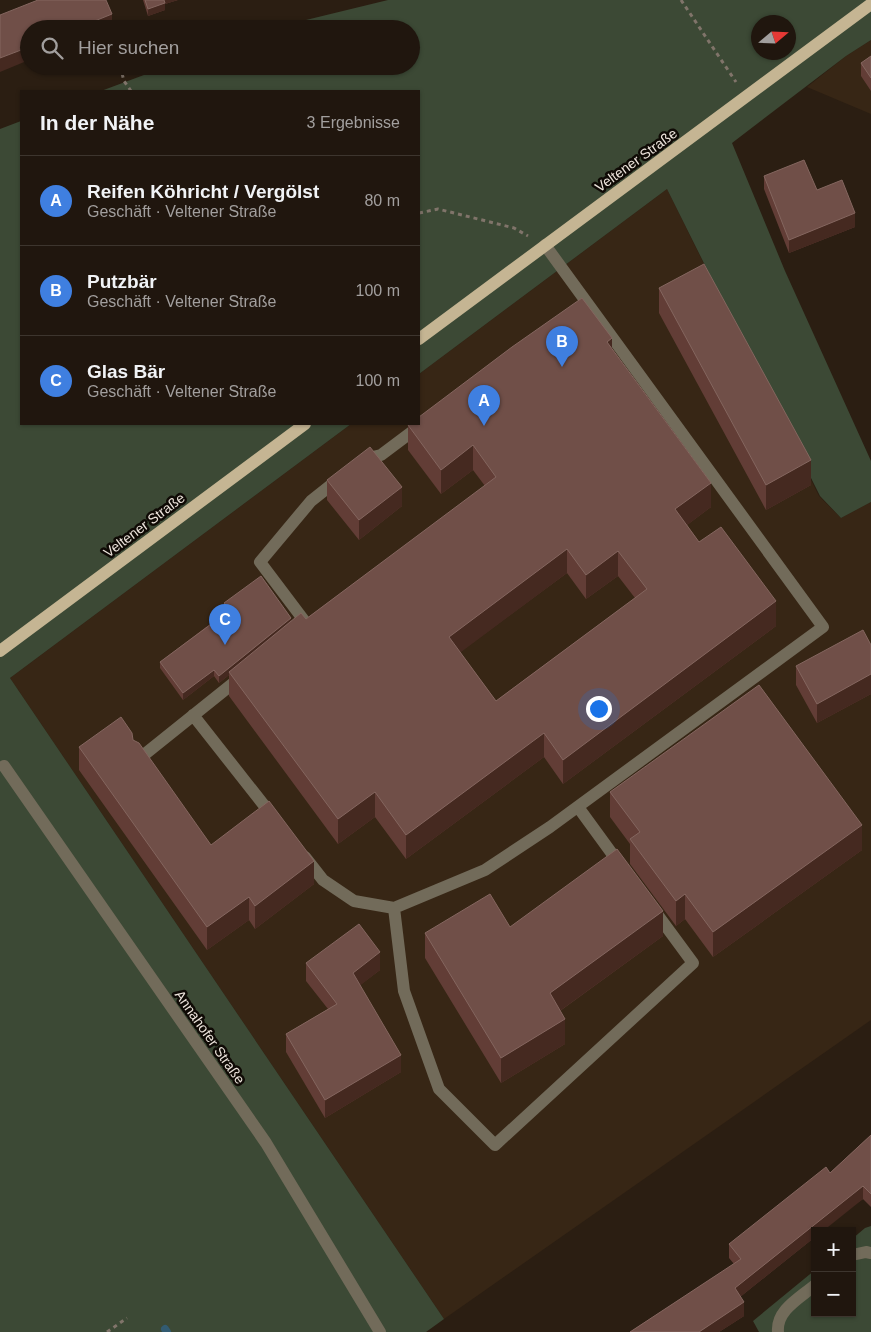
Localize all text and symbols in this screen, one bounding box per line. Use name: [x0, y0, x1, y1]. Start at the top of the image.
north arrow: [751, 15, 796, 60]
search box: [20, 20, 420, 75]
icon: search: [38, 34, 66, 62]
text: Hier suchen: [78, 37, 179, 58]
text: In der Nähe: [40, 111, 154, 134]
text: 3 Ergebnisse: [307, 114, 400, 131]
street label: Veltener Straße: [592, 125, 680, 195]
text: Reifen Köhricht / Vergölst: [87, 181, 319, 202]
text: A: [50, 192, 62, 209]
text: 80 m: [364, 192, 400, 209]
text: Geschäft · Veltener Straße: [87, 203, 276, 220]
text: Putzbär: [87, 271, 157, 292]
text: B: [50, 282, 62, 299]
text: 100 m: [356, 282, 400, 299]
text: Geschäft · Veltener Straße: [87, 293, 276, 310]
pin: B: [546, 326, 578, 367]
text: Glas Bär: [87, 361, 165, 382]
text: C: [50, 372, 62, 389]
text: 100 m: [356, 372, 400, 389]
text: Geschäft · Veltener Straße: [87, 383, 276, 400]
pin: A: [468, 385, 500, 426]
street label: Veltener Straße: [100, 489, 188, 561]
pin: C: [209, 604, 241, 645]
your location: [586, 696, 612, 722]
street label: Annahofer Straße: [172, 987, 248, 1087]
map controls: [811, 1227, 856, 1317]
button: +: [811, 1227, 856, 1272]
button: −: [811, 1272, 856, 1317]

